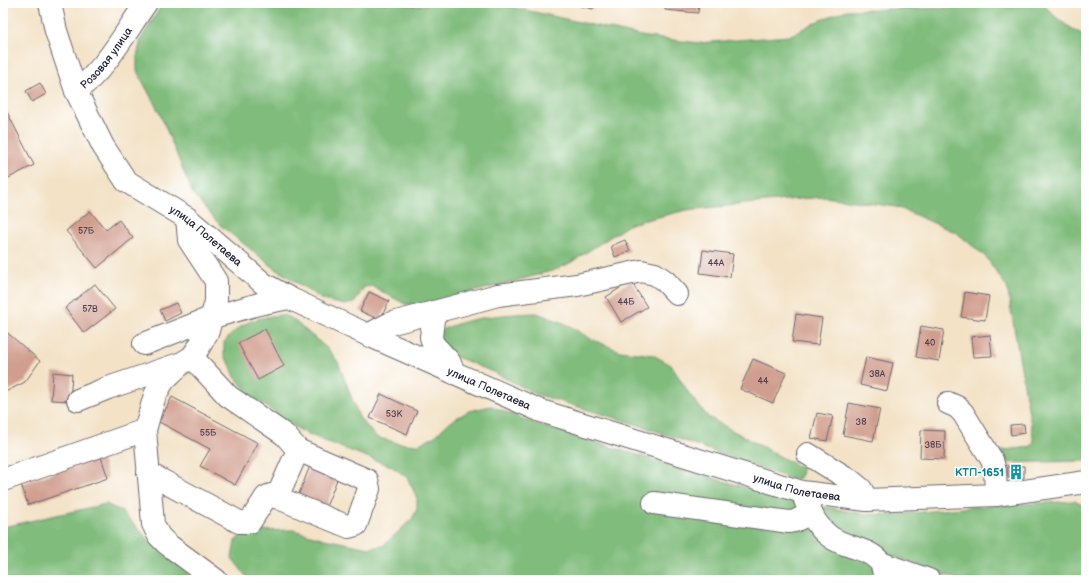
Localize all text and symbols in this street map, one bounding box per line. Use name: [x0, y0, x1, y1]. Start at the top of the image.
street label: Розовая улица: [77, 24, 135, 91]
street label: улица Полетаева: [167, 203, 245, 269]
house number: 57Б: [78, 226, 95, 237]
house number: 44А: [708, 258, 725, 269]
house number: 44Б: [617, 297, 635, 308]
house number: 57В: [82, 304, 98, 315]
house number: 40: [925, 338, 935, 349]
street label: улица Полетаева: [446, 364, 533, 412]
house number: 38А: [869, 369, 886, 380]
house number: 44: [758, 376, 769, 387]
house number: 53К: [386, 409, 402, 420]
house number: 38: [856, 417, 866, 428]
house number: 55Б: [200, 428, 217, 439]
house number: 38Б: [924, 440, 942, 451]
building icon: КТП-1651: [1007, 463, 1025, 481]
place label: КТП-1651: [955, 466, 1004, 479]
street label: улица Полетаева: [752, 471, 842, 503]

